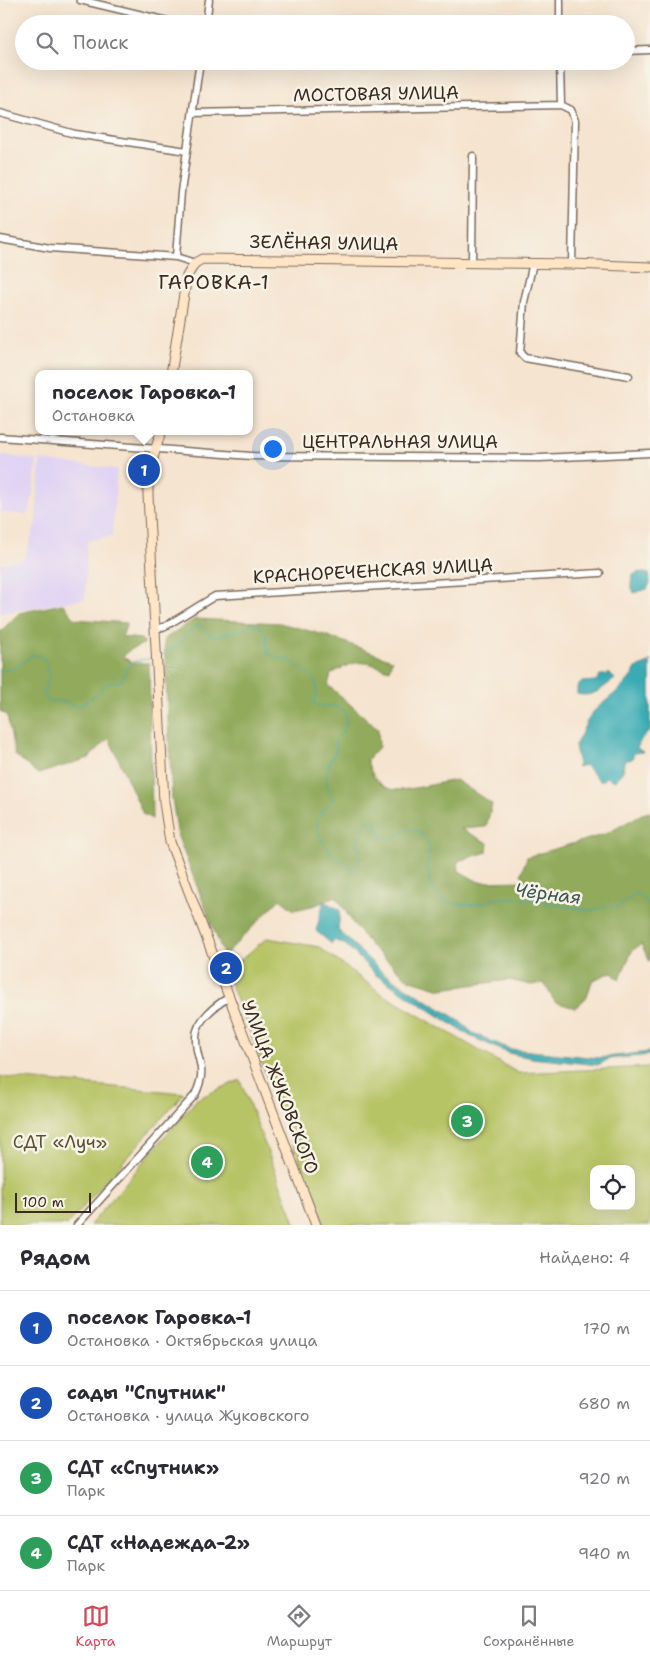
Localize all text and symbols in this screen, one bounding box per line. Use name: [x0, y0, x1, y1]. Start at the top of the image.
search box: [15, 15, 635, 70]
icon: search: [33, 29, 61, 57]
text: Поиск: [73, 30, 128, 55]
street label: МОСТОВАЯ УЛИЦА: [293, 81, 459, 107]
street label: ЗЕЛЁНАЯ УЛИЦА: [249, 230, 399, 256]
district label: ГАРОВКА-1: [158, 269, 270, 295]
popup: [35, 370, 253, 435]
text: поселок Гаровка-1: [52, 380, 236, 405]
text: Остановка: [52, 405, 135, 426]
street label: ЦЕНТРАЛЬНАЯ УЛИЦА: [302, 430, 498, 454]
your location: [260, 436, 286, 462]
pin: 1: [128, 451, 160, 489]
street label: КРАСНОРЕЧЕНСКАЯ УЛИЦА: [252, 553, 494, 589]
water label: Чёрная: [513, 877, 582, 910]
pin: 2: [210, 949, 242, 987]
street label: УЛИЦА ЖУКОВСКОГО: [236, 997, 324, 1177]
pin: 3: [451, 1102, 483, 1140]
park label: СДТ «Луч»: [13, 1130, 107, 1154]
pin: 4: [191, 1143, 223, 1181]
map controls: [590, 1165, 635, 1210]
button: locate: [590, 1165, 635, 1210]
scale bar: [15, 1190, 91, 1213]
text: 100 m: [22, 1193, 64, 1211]
text: Рядом: [20, 1244, 90, 1272]
text: Найдено: 4: [539, 1247, 630, 1268]
text: поселок Гаровка-1: [67, 1305, 251, 1330]
text: 1: [32, 1318, 40, 1339]
text: 170 m: [583, 1318, 630, 1339]
text: Остановка · Октябрьская улица: [67, 1330, 317, 1351]
text: сады "Спутник": [67, 1380, 226, 1405]
text: 2: [30, 1393, 42, 1414]
text: 680 m: [578, 1393, 630, 1414]
text: Остановка · улица Жуковского: [67, 1405, 309, 1426]
text: СДТ «Спутник»: [67, 1455, 219, 1480]
text: 3: [30, 1468, 42, 1489]
text: 920 m: [578, 1468, 630, 1489]
text: Парк: [67, 1480, 105, 1501]
text: СДТ «Надежда-2»: [67, 1530, 250, 1555]
text: 4: [30, 1543, 42, 1564]
text: 940 m: [578, 1543, 630, 1564]
text: Парк: [67, 1555, 105, 1576]
tab: Карта: [76, 1602, 116, 1650]
tab: Маршрут: [267, 1602, 332, 1650]
tab: Сохранённые: [483, 1602, 574, 1650]

